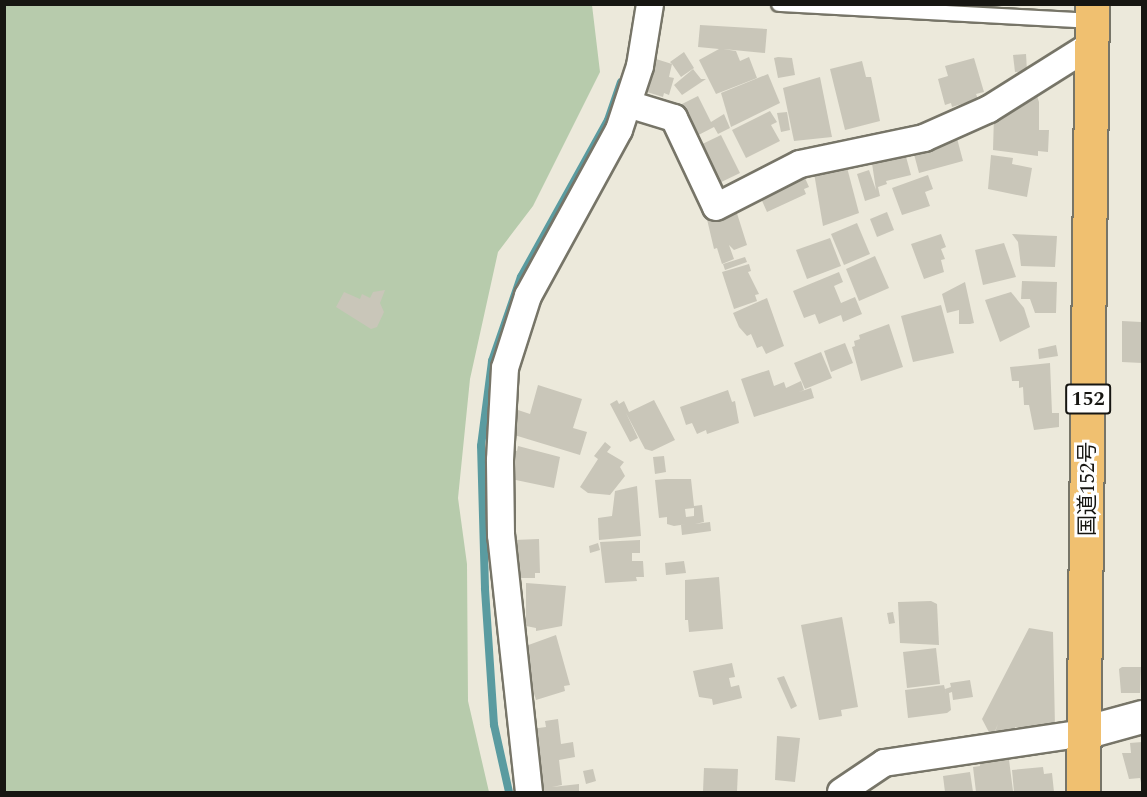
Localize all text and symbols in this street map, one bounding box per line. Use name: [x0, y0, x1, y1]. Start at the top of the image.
road number: 152: [1064, 382, 1112, 416]
street label: 国道152号: [1075, 442, 1101, 536]

